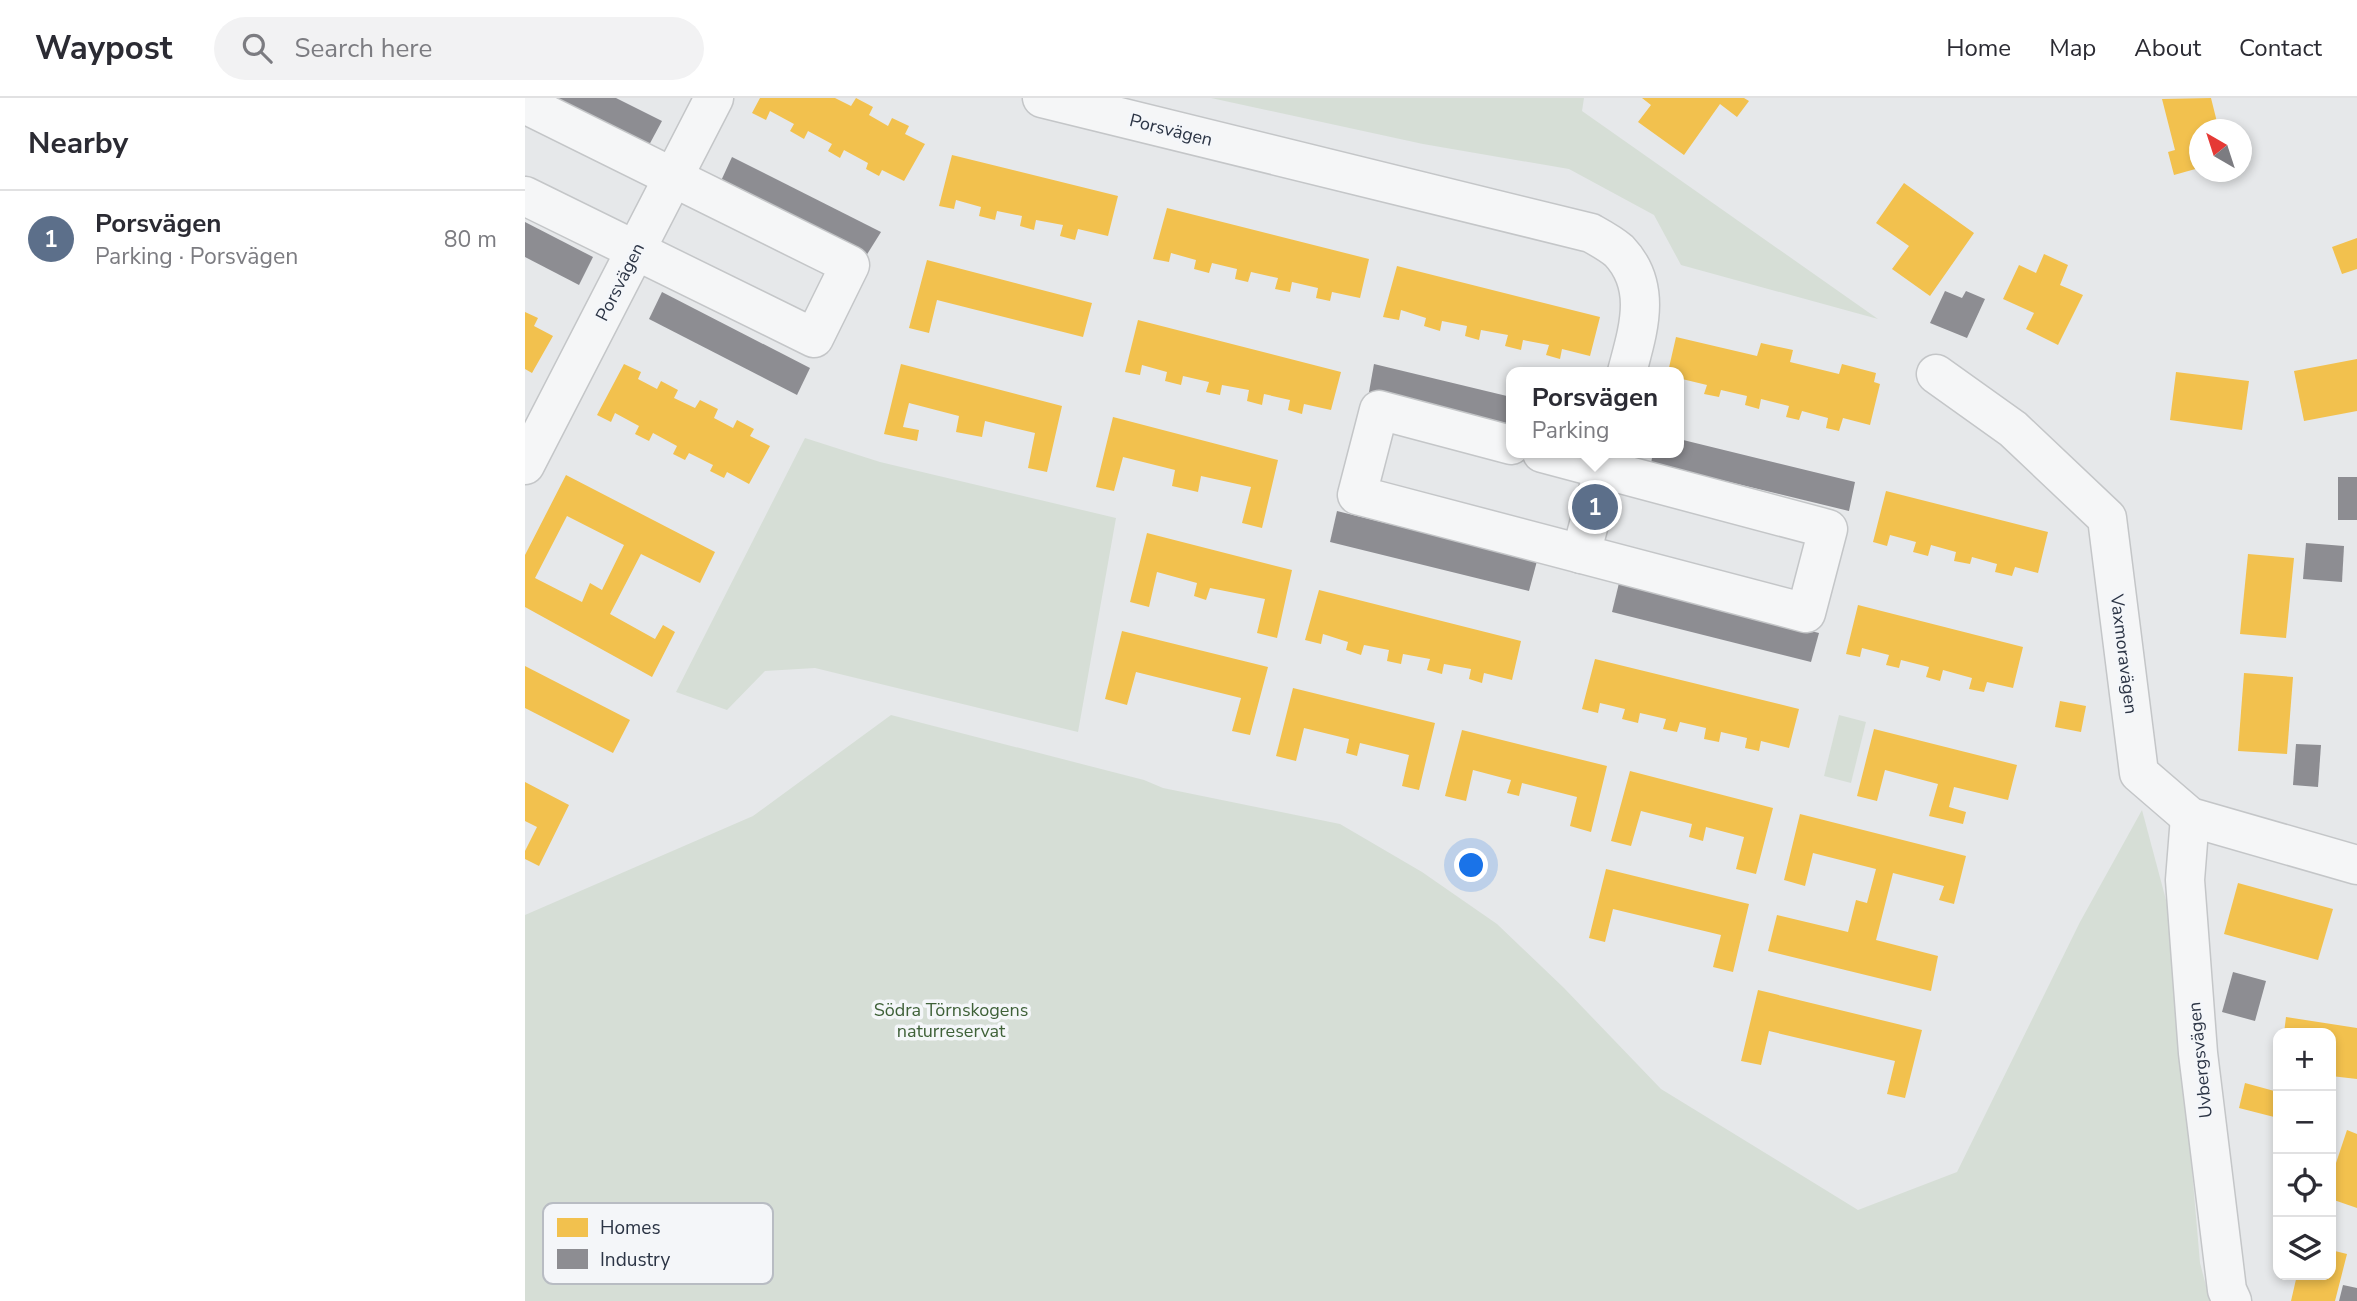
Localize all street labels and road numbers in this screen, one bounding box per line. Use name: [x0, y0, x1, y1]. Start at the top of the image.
street label: Porsvägen: [1127, 108, 1215, 152]
street label: Porsvägen: [590, 239, 650, 325]
street label: Vaxmoravägen: [2105, 592, 2143, 715]
street label: Uvbergsvägen: [2182, 1001, 2218, 1119]

